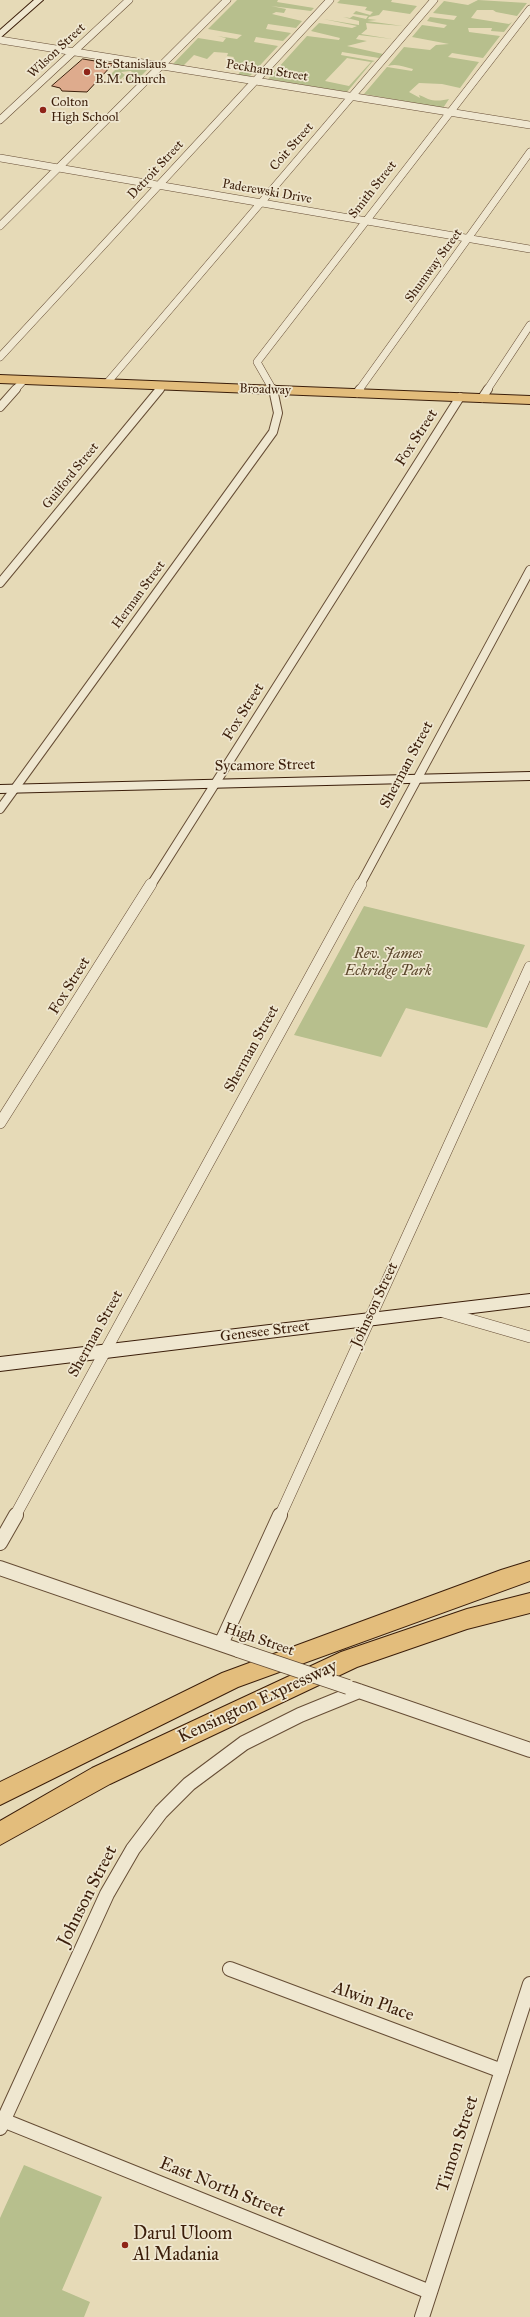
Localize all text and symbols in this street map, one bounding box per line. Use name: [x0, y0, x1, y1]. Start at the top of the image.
street label: Wilson Street: [25, 20, 89, 82]
place label: St. Stanislaus B.M. Church: [95, 57, 166, 88]
street label: Peckham Street: [225, 57, 309, 85]
marker: St. Stanislaus B.M. Church: [82, 67, 92, 77]
place label: Colton High School: [51, 95, 119, 126]
marker: Colton High School: [38, 105, 48, 115]
street label: Coit Street: [267, 120, 317, 174]
street label: Detroit Street: [125, 137, 187, 203]
street label: Smith Street: [346, 158, 400, 222]
street label: Paderewski Drive: [221, 176, 313, 208]
street label: Shumway Street: [402, 226, 466, 306]
street label: Broadway: [239, 381, 291, 399]
street label: Fox Street: [392, 406, 442, 470]
street label: Guilford Street: [39, 440, 103, 512]
street label: Herman Street: [109, 558, 169, 632]
street label: Fox Street: [219, 680, 269, 744]
street label: Sherman Street: [376, 718, 438, 812]
street label: Sycamore Street: [215, 756, 315, 776]
park label: Rev. James Eckridge Park: [344, 945, 432, 980]
street label: Fox Street: [45, 954, 95, 1018]
street label: Sherman Street: [221, 1003, 283, 1095]
street label: Johnson Street: [347, 1260, 403, 1350]
street label: Sherman Street: [65, 1288, 127, 1380]
street label: Genesee Street: [219, 1318, 311, 1346]
street label: High Street: [222, 1620, 296, 1660]
street label: Kensington Expressway: [175, 1656, 341, 1748]
street label: Johnson Street: [53, 1842, 123, 1950]
street label: Alwin Place: [329, 1977, 417, 2027]
street label: Timon Street: [432, 2093, 484, 2195]
street label: East North Street: [156, 2153, 288, 2223]
place label: Darul Uloom Al Madania: [133, 2224, 232, 2266]
marker: Darul Uloom Al Madania: [120, 2240, 130, 2250]

